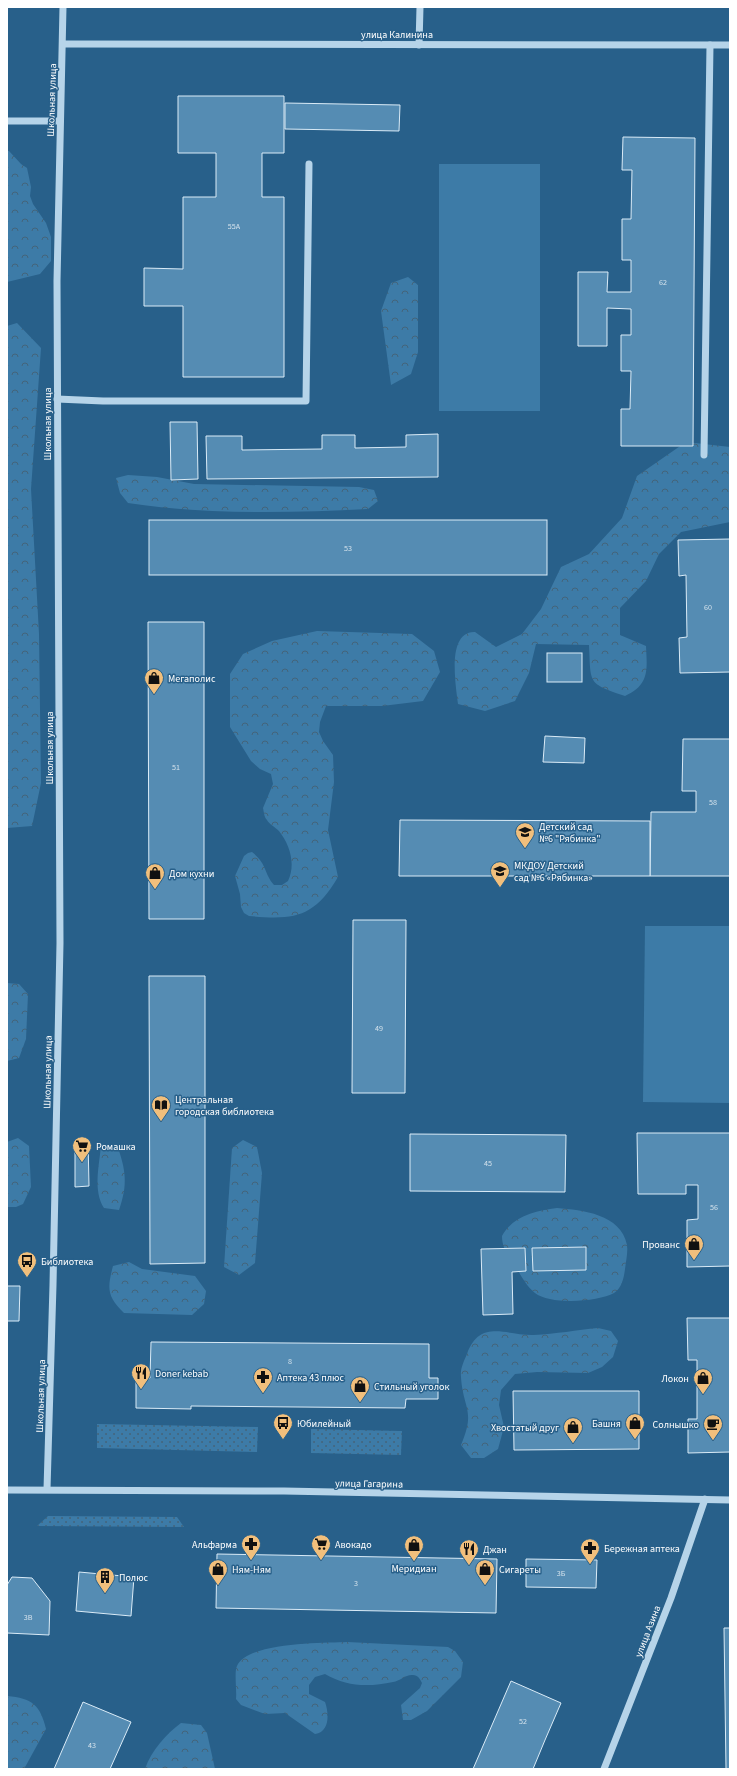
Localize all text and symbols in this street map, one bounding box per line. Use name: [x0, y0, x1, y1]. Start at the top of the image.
street label: улица Калинина: [361, 28, 433, 42]
street label: Школьная улица: [44, 63, 60, 137]
house number: 55А: [228, 221, 241, 232]
house number: 62: [659, 277, 667, 288]
street label: Школьная улица: [41, 387, 55, 461]
house number: 53: [344, 543, 352, 554]
house number: 60: [704, 602, 712, 613]
shop icon: Мегаполис: [143, 667, 165, 695]
place label: Мегаполис: [168, 672, 216, 686]
street label: Школьная улица: [43, 711, 57, 785]
house number: 51: [172, 762, 180, 773]
house number: 58: [709, 797, 717, 808]
place label: Детский сад №6 "Рябинка": [539, 820, 601, 846]
school or university icon: Детский сад №6 "Рябинка": [514, 821, 536, 849]
place label: МКДОУ Детский сад №6 «Рябинка»: [514, 859, 593, 885]
school or university icon: МКДОУ Детский сад №6 «Рябинка»: [489, 860, 511, 888]
shop icon: Дом кухни: [144, 862, 166, 890]
place label: Дом кухни: [169, 867, 214, 881]
house number: 49: [375, 1023, 383, 1034]
street label: Школьная улица: [40, 1035, 56, 1109]
place label: Центральная городская библиотека: [175, 1093, 274, 1119]
library icon: Центральная городская библиотека: [150, 1094, 172, 1122]
supermarket icon: Ромашка: [71, 1135, 93, 1163]
place label: Ромашка: [96, 1140, 136, 1154]
house number: 45: [484, 1158, 492, 1169]
house number: 56: [710, 1202, 718, 1213]
shop icon: Прованс: [683, 1233, 705, 1261]
place label: Прованс: [642, 1238, 680, 1252]
bus stop icon: Библиотека: [16, 1250, 38, 1278]
place label: Библиотека: [41, 1255, 93, 1269]
house number: 8: [288, 1356, 292, 1367]
street label: Школьная улица: [33, 1359, 49, 1433]
restaurant icon: Doner kebab: [130, 1362, 152, 1390]
pharmacy icon: Аптека 43 плюс: [252, 1366, 274, 1394]
place label: Doner kebab: [155, 1367, 209, 1381]
shop icon: Локон: [692, 1367, 714, 1395]
place label: Аптека 43 плюс: [277, 1371, 344, 1385]
place label: Локон: [661, 1372, 689, 1386]
shop icon: Стильный уголок: [349, 1375, 371, 1403]
place label: Стильный уголок: [374, 1380, 449, 1394]
bus stop icon: Юбилейный: [272, 1412, 294, 1440]
shop icon: Башня: [624, 1412, 646, 1440]
cafe icon: Солнышко: [702, 1413, 724, 1441]
shop icon: Хвостатый друг: [562, 1416, 584, 1444]
place label: Юбилейный: [297, 1417, 351, 1431]
place label: Башня: [592, 1417, 621, 1431]
place label: Солнышко: [653, 1418, 699, 1432]
place label: Хвостатый друг: [491, 1421, 559, 1435]
street label: улица Гагарина: [335, 1476, 403, 1492]
pharmacy icon: Альфарма: [240, 1533, 262, 1561]
supermarket icon: Авокадо: [310, 1533, 332, 1561]
shop icon: Меридиан: [403, 1534, 425, 1562]
pharmacy icon: Бережная аптека: [579, 1537, 601, 1565]
place label: Альфарма: [192, 1538, 237, 1552]
place label: Авокадо: [335, 1538, 372, 1552]
restaurant icon: Джан: [458, 1538, 480, 1566]
place label: Бережная аптека: [604, 1542, 680, 1556]
place label: Джан: [483, 1543, 507, 1557]
shop icon: Ням-Ням: [207, 1558, 229, 1586]
shop icon: Сигареты: [474, 1558, 496, 1586]
place label: Меридиан: [391, 1562, 437, 1576]
place label: Ням-Ням: [232, 1563, 271, 1577]
place label: Сигареты: [499, 1563, 541, 1577]
building icon: Полюс: [94, 1566, 116, 1594]
house number: 3Б: [557, 1568, 566, 1579]
place label: Полюс: [119, 1571, 149, 1585]
house number: 3: [354, 1578, 358, 1589]
street label: улица Азина: [632, 1603, 664, 1659]
house number: 3В: [24, 1612, 33, 1623]
house number: 52: [519, 1716, 527, 1727]
house number: 43: [88, 1740, 96, 1751]

